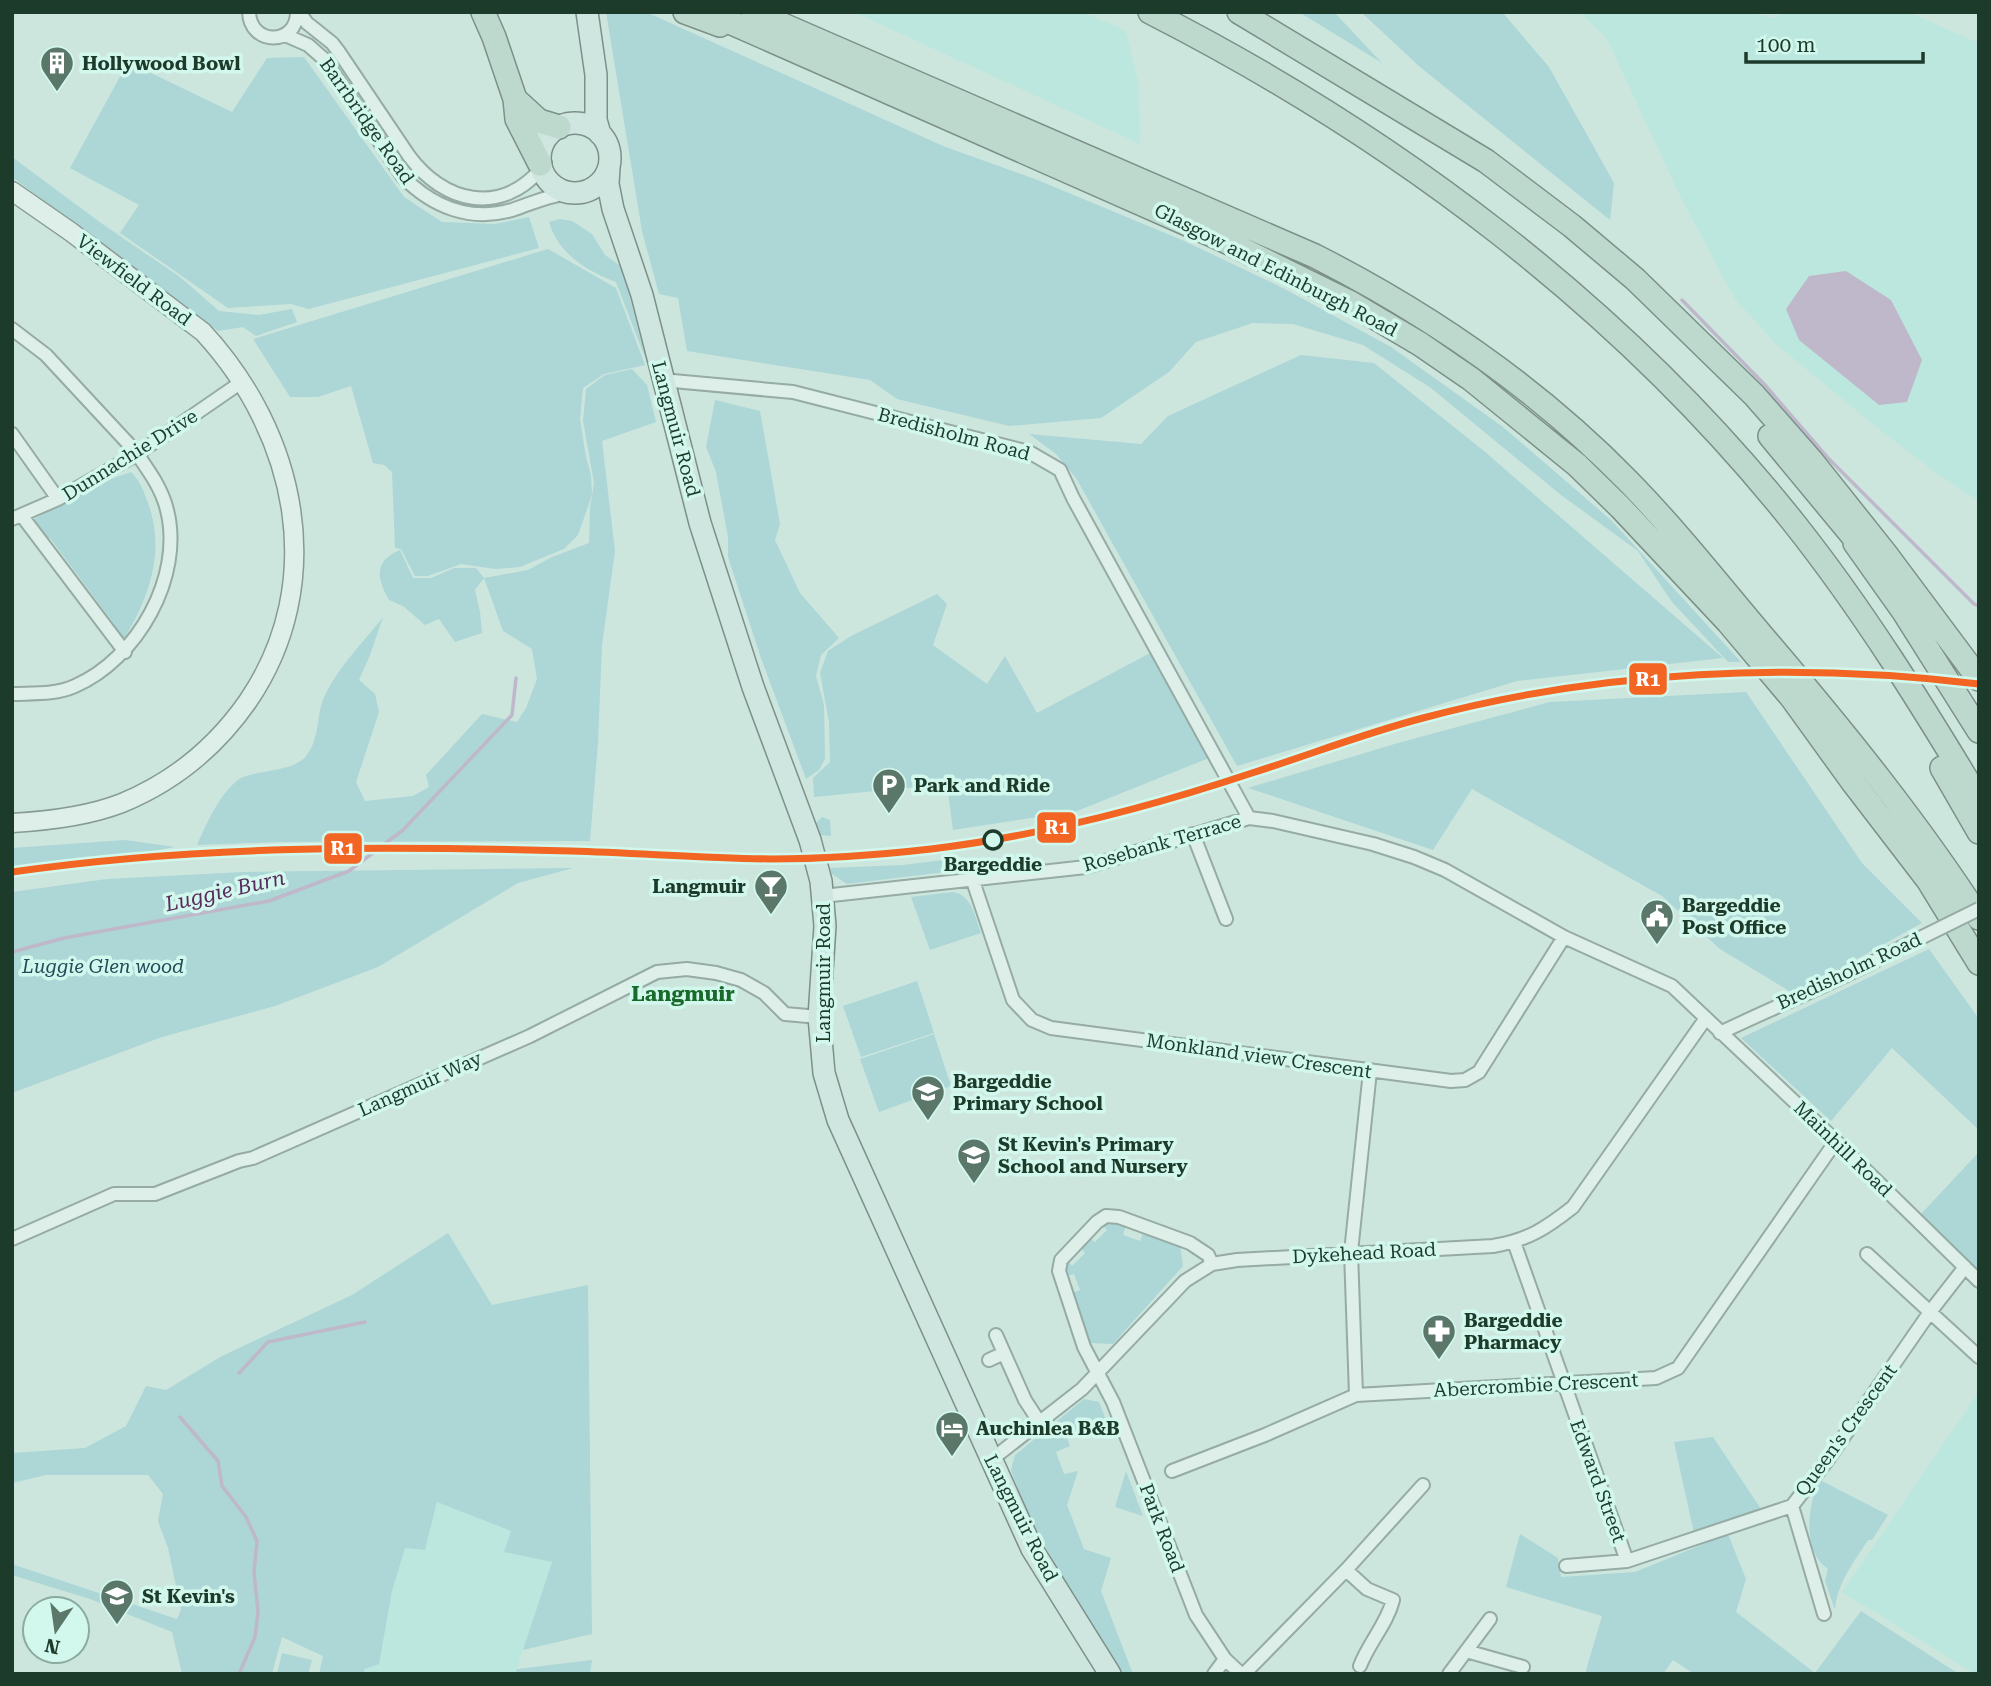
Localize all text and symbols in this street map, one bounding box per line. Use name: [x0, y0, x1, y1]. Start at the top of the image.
scale bar: [1746, 21, 1923, 65]
text: 100 m: [1756, 33, 1816, 57]
building icon: Hollywood Bowl: [38, 44, 76, 93]
place label: Hollywood Bowl: [82, 52, 240, 75]
street label: Barrbridge Road: [315, 53, 419, 189]
street label: Glasgow and Edinburgh Road: [1150, 198, 1402, 342]
street label: Viewfield Road: [72, 229, 196, 331]
street label: Langmuir Road: [647, 359, 705, 499]
street label: Bredisholm Road: [875, 403, 1033, 465]
street label: Dunnachie Drive: [58, 404, 202, 506]
line badge: R1: [1628, 662, 1668, 696]
text: R1: [1636, 668, 1661, 691]
parking icon: Park and Ride: [870, 766, 908, 815]
place label: Park and Ride: [914, 774, 1050, 797]
street label: Rosebank Terrace: [1080, 809, 1244, 877]
line badge: R1: [1036, 811, 1077, 844]
text: R1: [1045, 816, 1070, 839]
marker: Bargeddie: [983, 830, 1003, 850]
line badge: R1: [323, 832, 363, 865]
text: R1: [331, 837, 356, 860]
place label: Bargeddie: [944, 853, 1042, 876]
water label: Luggie Burn: [162, 866, 287, 917]
bar icon: Langmuir: [752, 867, 790, 916]
place label: Langmuir: [652, 875, 746, 898]
place label: Bargeddie Post Office: [1682, 894, 1786, 939]
public building icon: Bargeddie Post Office: [1638, 897, 1676, 946]
street label: Langmuir Road: [812, 903, 835, 1043]
street label: Bredisholm Road: [1773, 927, 1925, 1015]
park label: Luggie Glen wood: [21, 955, 184, 978]
district label: Langmuir: [631, 982, 735, 1006]
street label: Monkland view Crescent: [1145, 1029, 1373, 1083]
street label: Langmuir Way: [355, 1046, 486, 1121]
place label: Bargeddie Primary School: [953, 1070, 1103, 1115]
school or university icon: Bargeddie Primary School: [909, 1073, 947, 1122]
street label: Mainhill Road: [1789, 1096, 1897, 1202]
place label: St Kevin's Primary School and Nursery: [998, 1133, 1188, 1178]
school or university icon: St Kevin's Primary School and Nursery: [955, 1136, 993, 1185]
street label: Dykehead Road: [1291, 1238, 1437, 1268]
place label: Bargeddie Pharmacy: [1464, 1309, 1563, 1354]
pharmacy icon: Bargeddie Pharmacy: [1420, 1312, 1458, 1361]
street label: Queen's Crescent: [1790, 1359, 1902, 1501]
street label: Abercrombie Crescent: [1433, 1368, 1639, 1402]
hotel icon: Auchinlea B&B: [933, 1409, 971, 1458]
street label: Edward Street: [1565, 1416, 1631, 1546]
place label: Auchinlea B&B: [976, 1417, 1120, 1440]
street label: Langmuir Road: [979, 1451, 1063, 1585]
street label: Park Road: [1135, 1480, 1189, 1576]
school or university icon: St Kevin's: [98, 1577, 136, 1626]
place label: St Kevin's: [142, 1585, 235, 1608]
north arrow: [21, 1595, 91, 1665]
text: N: [42, 1633, 62, 1659]

